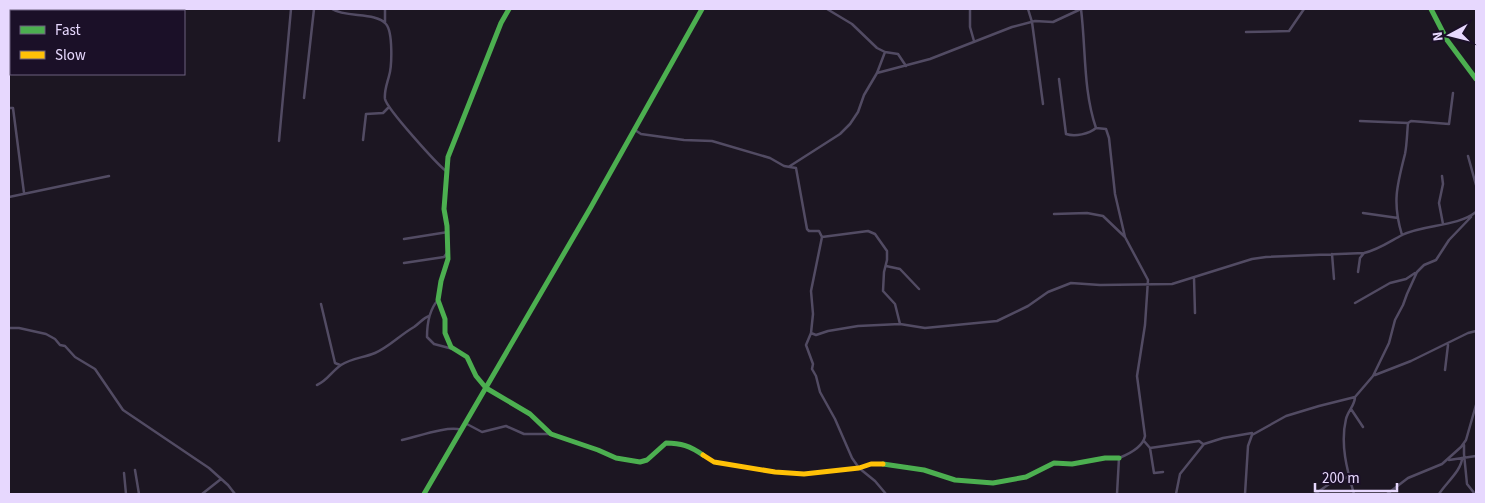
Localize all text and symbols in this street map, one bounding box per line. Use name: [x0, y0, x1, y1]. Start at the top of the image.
legend: [10, 10, 185, 75]
north arrow: [1425, 10, 1475, 60]
text: Fast: [55, 20, 81, 41]
text: N: [1428, 31, 1449, 42]
text: Slow: [55, 45, 86, 66]
scale bar: [1315, 460, 1398, 492]
text: 200 m: [1322, 468, 1360, 489]

